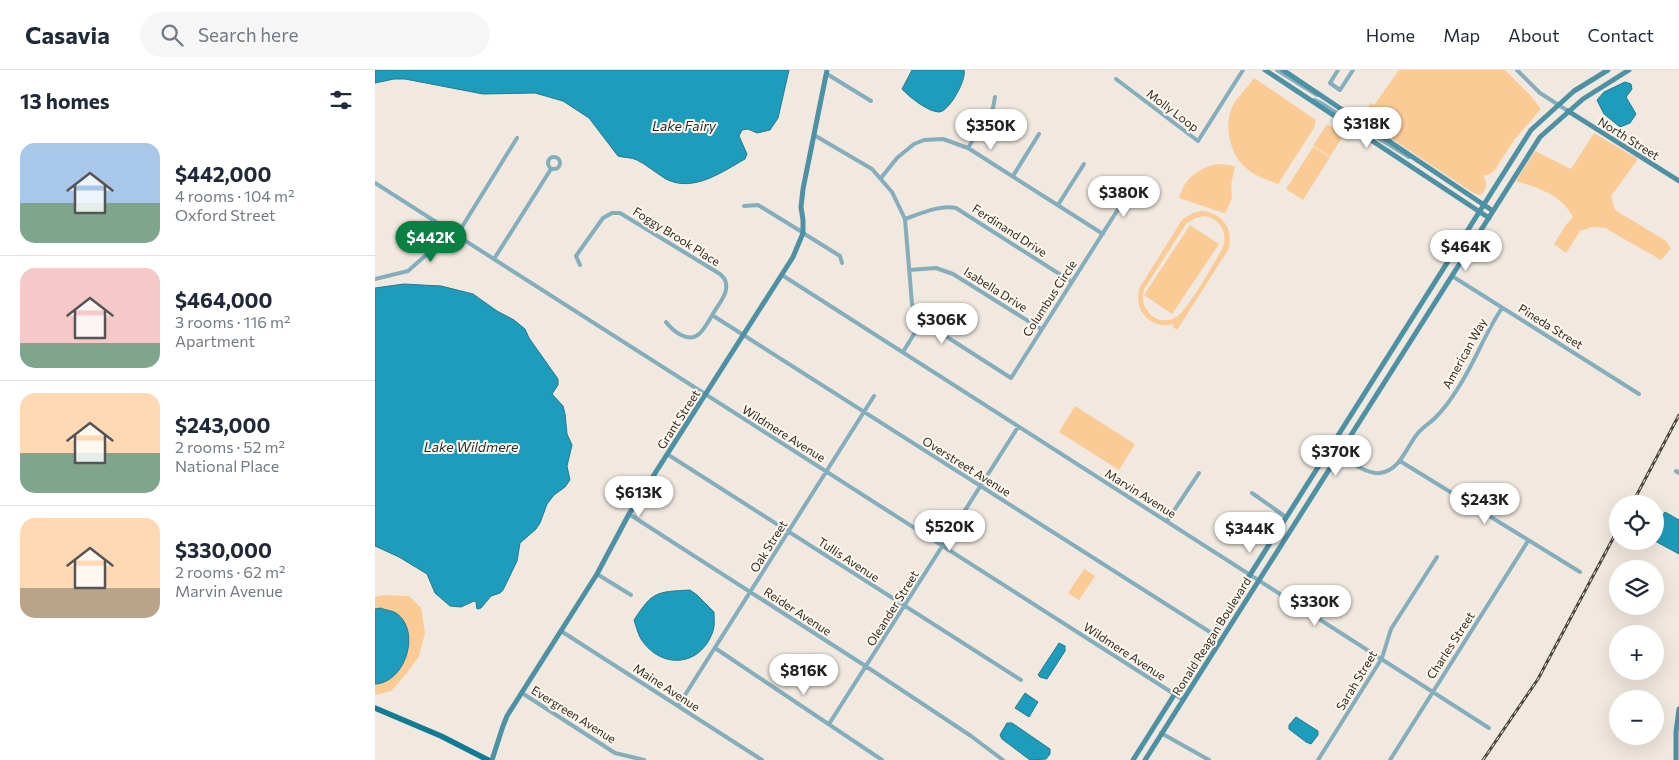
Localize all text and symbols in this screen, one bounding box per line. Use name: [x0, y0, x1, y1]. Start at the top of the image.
search box: [140, 12, 490, 57]
text: Casavia: [25, 20, 110, 49]
icon: search: [158, 21, 186, 49]
text: Search here: [198, 23, 298, 46]
text: Home: [1366, 24, 1415, 46]
text: Map: [1443, 24, 1480, 46]
text: About: [1508, 24, 1560, 46]
text: Contact: [1588, 24, 1654, 46]
icon: filters: [327, 86, 355, 114]
street label: Molly Loop: [1144, 86, 1202, 134]
text: 13 homes: [20, 88, 110, 113]
pin: $318K: [1332, 106, 1402, 149]
pin: $350K: [956, 108, 1026, 151]
text: $318K: [1344, 113, 1390, 132]
street label: North Street: [1596, 114, 1662, 162]
text: $350K: [966, 115, 1016, 134]
water label: Lake Fairy: [652, 117, 717, 134]
text: $442,000: [175, 161, 271, 186]
icon: home: [60, 163, 120, 223]
pin: $380K: [1089, 176, 1159, 218]
text: $380K: [1099, 182, 1149, 201]
text: 4 rooms · 104 m²: [175, 186, 294, 205]
street label: Ferdinand Drive: [970, 201, 1050, 259]
street label: Foggy Brook Place: [631, 204, 723, 268]
text: Oxford Street: [175, 205, 276, 224]
pin: $442K: [396, 220, 466, 263]
text: $442K: [407, 227, 455, 246]
pin: $464K: [1431, 230, 1501, 272]
text: $464K: [1441, 236, 1491, 255]
street label: Columbus Circle: [1019, 257, 1079, 339]
street label: Isabella Drive: [962, 264, 1030, 314]
text: $464,000: [175, 287, 273, 312]
icon: home: [60, 288, 120, 348]
street label: Pineda Street: [1516, 301, 1586, 351]
pin: $306K: [907, 302, 977, 345]
text: $306K: [917, 309, 967, 328]
text: 3 rooms · 116 m²: [175, 312, 290, 331]
street label: American Way: [1439, 315, 1489, 391]
text: Apartment: [175, 331, 255, 350]
street label: Grant Street: [654, 387, 702, 451]
street label: Wildmere Avenue: [740, 402, 828, 464]
text: $243,000: [175, 412, 270, 437]
icon: home: [60, 413, 120, 473]
street label: Overstreet Avenue: [920, 433, 1014, 499]
pin: $370K: [1301, 434, 1371, 477]
text: 2 rooms · 52 m²: [175, 437, 285, 456]
water label: Lake Wildmere: [424, 438, 519, 455]
text: $370K: [1312, 441, 1360, 460]
text: National Place: [175, 456, 279, 475]
street label: Marvin Avenue: [1103, 466, 1179, 520]
pin: $613K: [604, 476, 674, 518]
text: $613K: [616, 482, 662, 501]
pin: $243K: [1450, 482, 1520, 525]
text: $243K: [1461, 489, 1509, 508]
map controls: [1609, 495, 1664, 745]
button: locate: [1609, 495, 1664, 550]
pin: $520K: [915, 510, 985, 552]
pin: $344K: [1215, 512, 1285, 554]
text: $520K: [925, 516, 975, 535]
street label: Oak Street: [746, 517, 790, 575]
text: $344K: [1225, 518, 1275, 537]
street label: Tullis Avenue: [816, 534, 882, 584]
text: $330,000: [175, 537, 272, 562]
icon: home: [60, 538, 120, 598]
button: layers: [1609, 560, 1664, 615]
text: 2 rooms · 62 m²: [175, 562, 285, 581]
street label: Oleander Street: [863, 568, 921, 648]
street label: Ronald Reagan Boulevard: [1169, 574, 1253, 698]
text: Marvin Avenue: [175, 581, 283, 600]
street label: Reider Avenue: [762, 584, 834, 638]
pin: $330K: [1280, 584, 1350, 627]
text: $330K: [1290, 591, 1340, 610]
street label: Charles Street: [1423, 609, 1477, 681]
street label: Wildmere Avenue: [1081, 619, 1169, 683]
button: +: [1609, 625, 1664, 680]
street label: Sarah Street: [1333, 647, 1379, 712]
pin: $816K: [769, 654, 839, 696]
street label: Maine Avenue: [631, 660, 703, 714]
text: $816K: [780, 660, 828, 679]
street label: Evergreen Avenue: [529, 682, 619, 746]
button: −: [1609, 690, 1664, 745]

